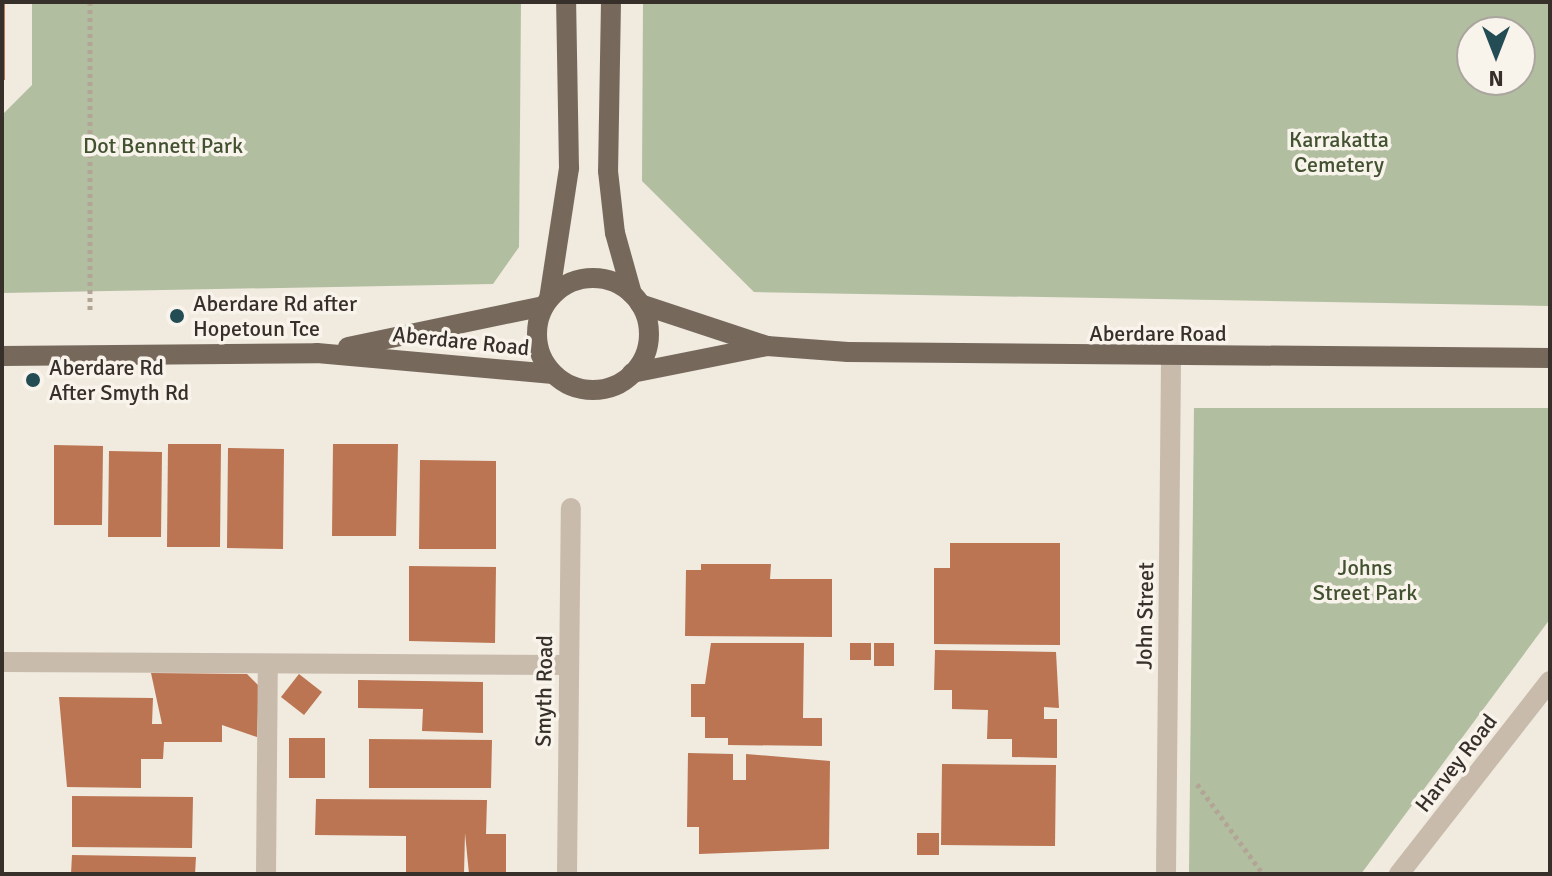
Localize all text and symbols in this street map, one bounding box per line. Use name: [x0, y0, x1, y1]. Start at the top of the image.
north arrow: [1456, 16, 1536, 96]
text: N: [1488, 65, 1504, 92]
park label: Karrakatta Cemetery: [1289, 126, 1389, 178]
park label: Dot Bennett Park: [83, 133, 243, 159]
place label: Aberdare Rd after Hopetoun Tce: [193, 290, 357, 342]
marker: Aberdare Rd after Hopetoun Tce: [168, 307, 186, 325]
street label: Aberdare Road: [391, 321, 531, 361]
street label: Aberdare Road: [1089, 321, 1227, 347]
place label: Aberdare Rd After Smyth Rd: [49, 354, 189, 406]
marker: Aberdare Rd After Smyth Rd: [24, 371, 42, 389]
park label: Johns Street Park: [1313, 554, 1417, 606]
street label: John Street: [1131, 562, 1159, 670]
street label: Smyth Road: [530, 635, 558, 747]
street label: Harvey Road: [1409, 709, 1503, 817]

